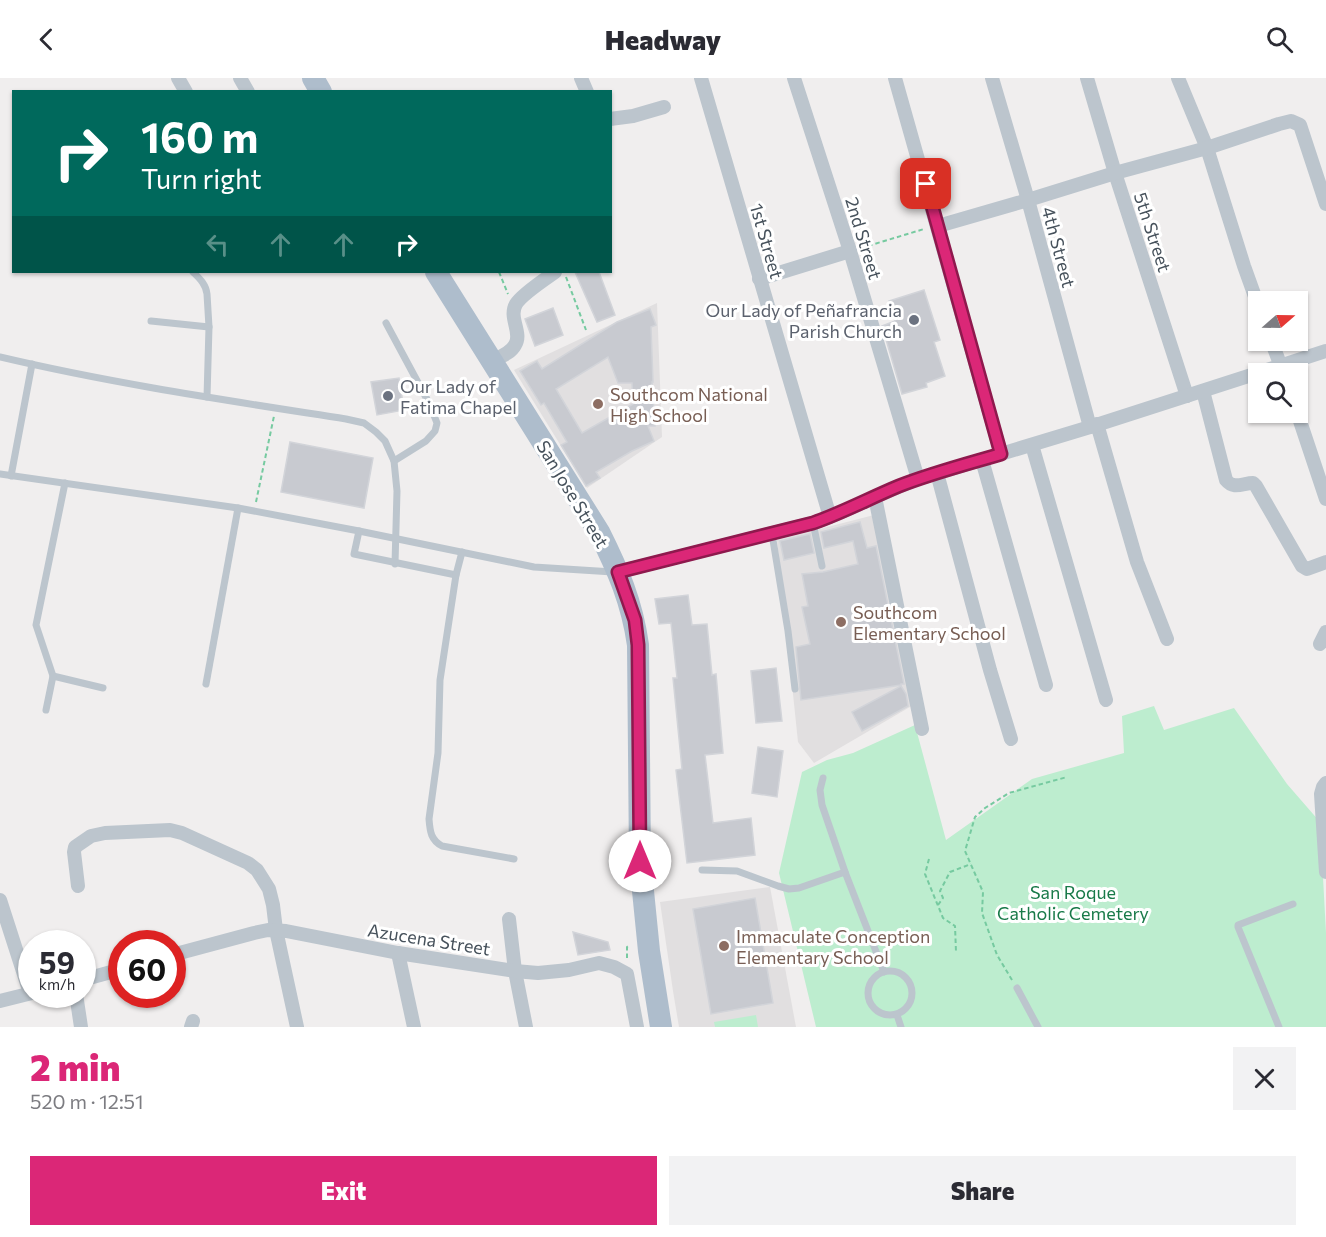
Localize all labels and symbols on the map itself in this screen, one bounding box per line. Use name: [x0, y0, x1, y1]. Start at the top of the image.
pin: [900, 158, 951, 209]
street label: 5th Street: [1130, 189, 1176, 275]
street label: 2nd Street: [841, 194, 887, 282]
street label: 1st Street: [746, 201, 788, 281]
street label: 4th Street: [1038, 204, 1080, 290]
north arrow: [1248, 291, 1308, 351]
place label: Our Lady of Peñafrancia Parish Church: [706, 299, 902, 342]
marker: Our Lady of Peñafrancia Parish Church: [907, 313, 921, 327]
place label: Our Lady of Fatima Chapel: [400, 375, 517, 418]
place label: Southcom National High School: [610, 383, 768, 426]
marker: Our Lady of Fatima Chapel: [381, 389, 395, 403]
marker: Southcom National High School: [591, 397, 605, 411]
street label: San Jose Street: [532, 436, 614, 552]
place label: Southcom Elementary School: [853, 601, 1006, 644]
marker: Southcom Elementary School: [834, 615, 848, 629]
position arrow: [608, 829, 672, 893]
park label: San Roque Catholic Cemetery: [997, 881, 1149, 924]
street label: Azucena Street: [366, 918, 492, 960]
place label: Immaculate Conception Elementary School: [736, 925, 930, 968]
speed limit sign: 60: [108, 930, 186, 1008]
marker: Immaculate Conception Elementary School: [717, 939, 731, 953]

